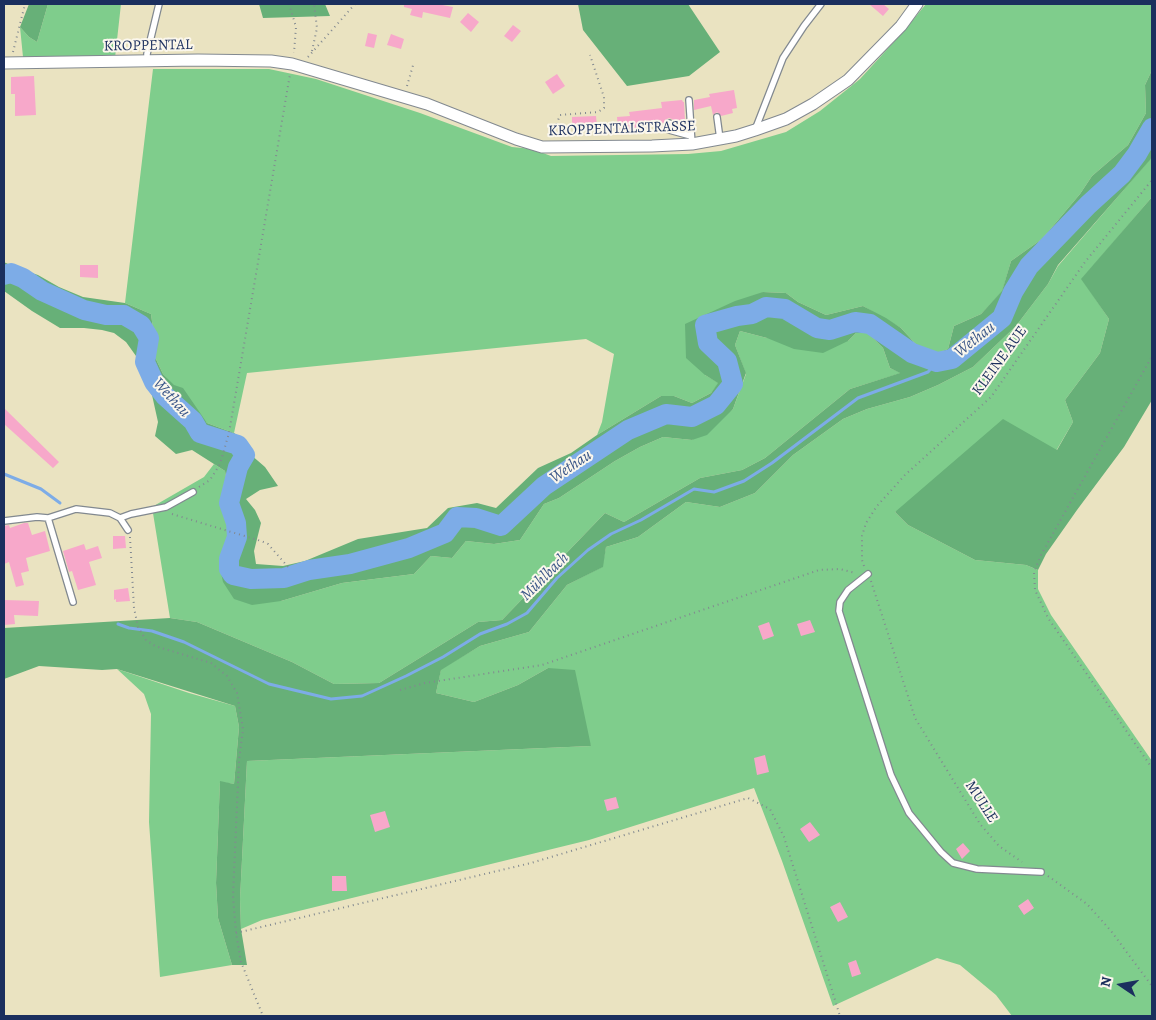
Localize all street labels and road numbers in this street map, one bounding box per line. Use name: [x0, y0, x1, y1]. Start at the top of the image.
street label: KROPPENTAL: [103, 36, 193, 56]
street label: KROPPENTALSTRASSE: [548, 117, 696, 141]
street label: KLEINE AUE: [969, 323, 1031, 399]
street label: MULLE: [961, 778, 1001, 826]

